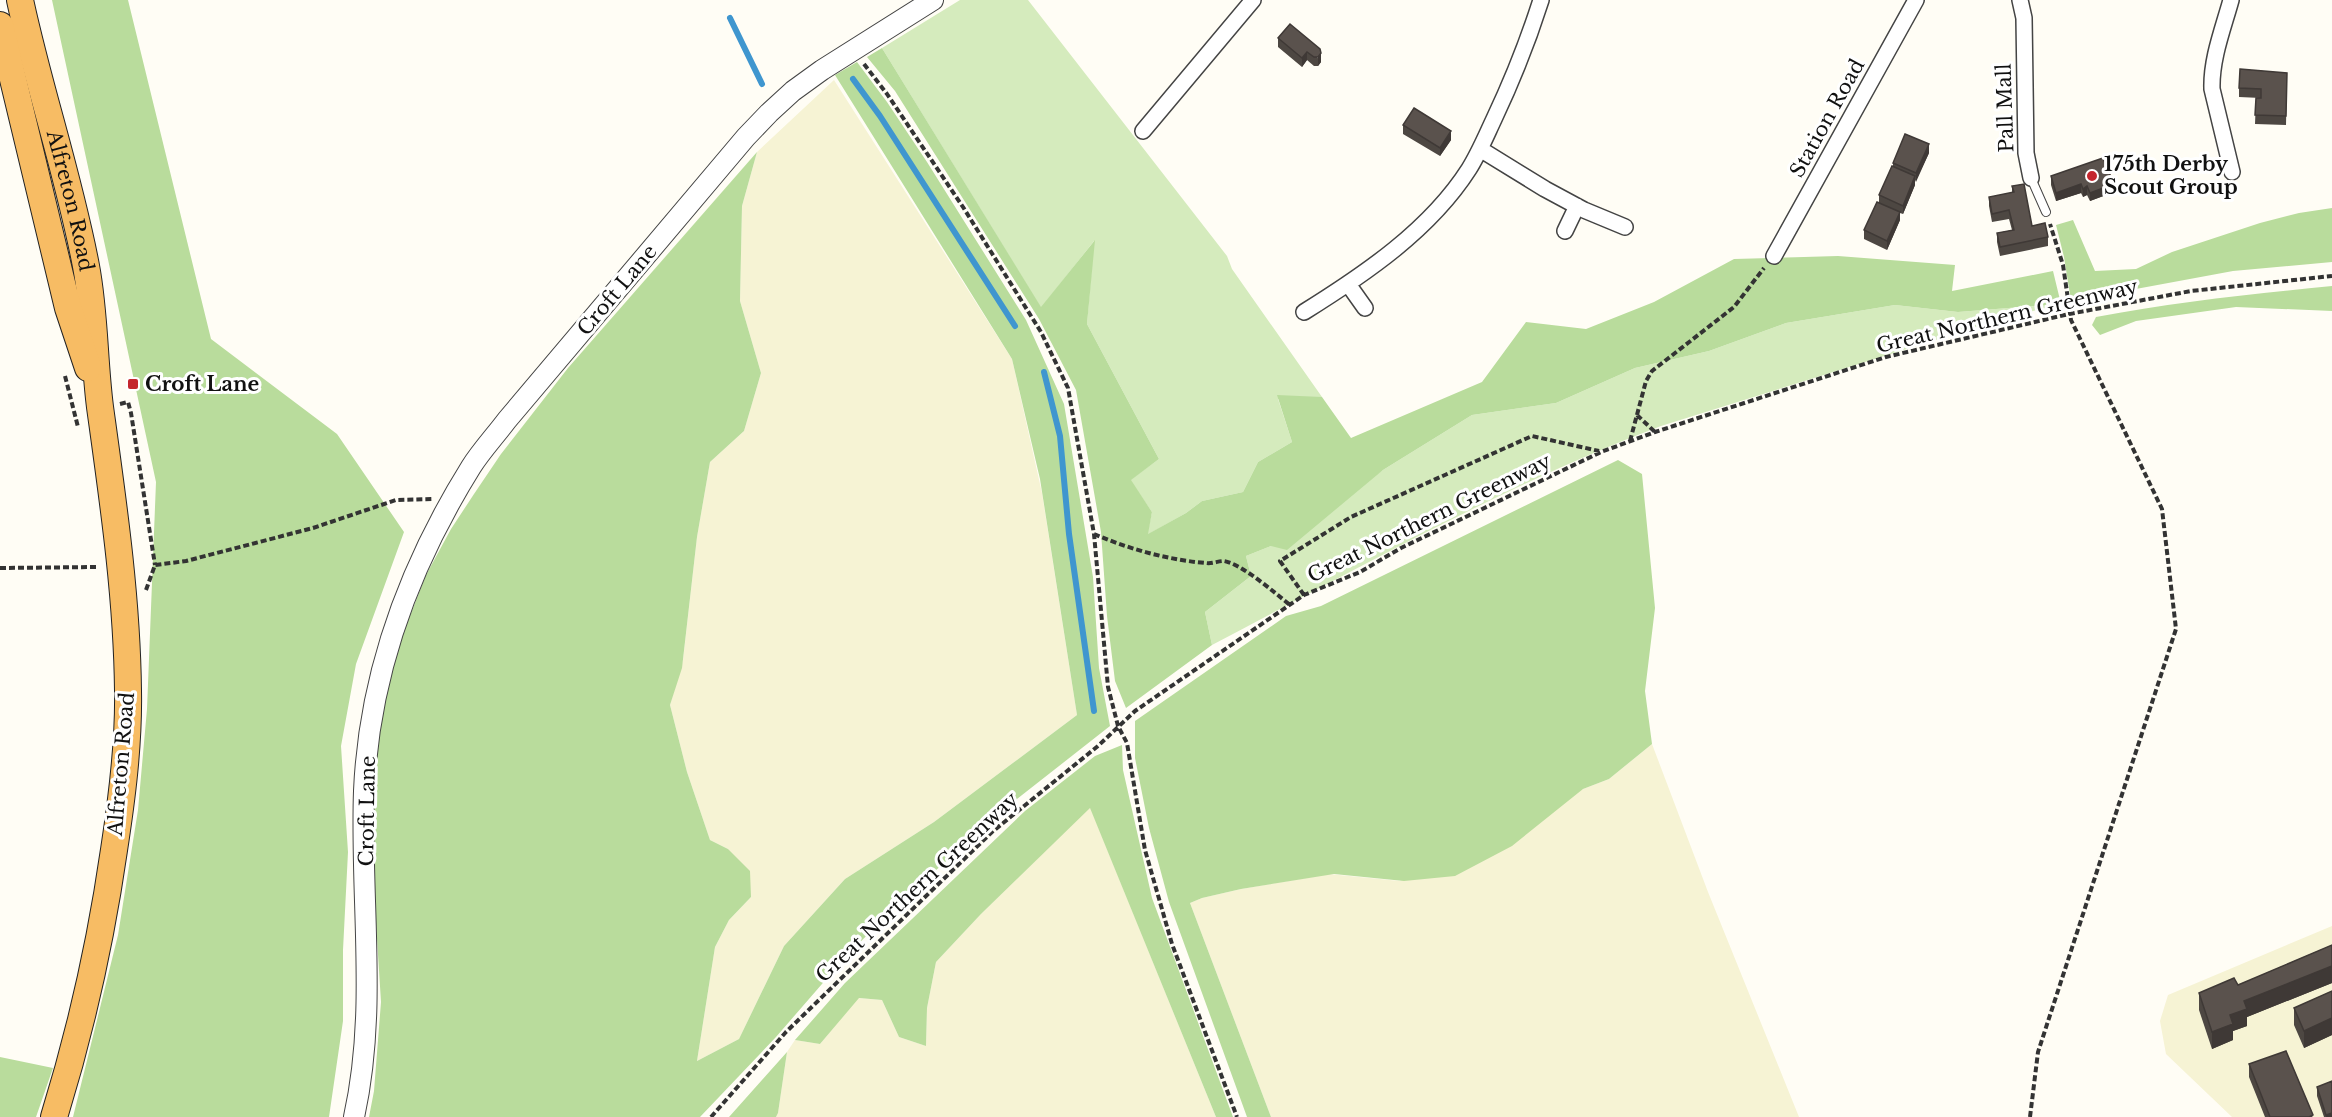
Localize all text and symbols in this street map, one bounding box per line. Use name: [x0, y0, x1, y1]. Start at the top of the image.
street label: Station Road: [1785, 55, 1869, 181]
street label: Pall Mall: [1991, 63, 2019, 153]
street label: Alfreton Road: [41, 127, 99, 273]
place label: 175th Derby Scout Group: [2104, 152, 2238, 199]
marker: 175th Derby Scout Group: [2085, 169, 2099, 183]
street label: Croft Lane: [572, 240, 662, 340]
street label: Great Northern Greenway: [1874, 274, 2140, 358]
place label: Croft Lane: [145, 372, 259, 396]
marker: Croft Lane: [126, 377, 140, 391]
street label: Great Northern Greenway: [1303, 448, 1555, 587]
street label: Alfreton Road: [103, 691, 139, 838]
street label: Croft Lane: [354, 755, 380, 867]
street label: Great Northern Greenway: [811, 787, 1023, 987]

